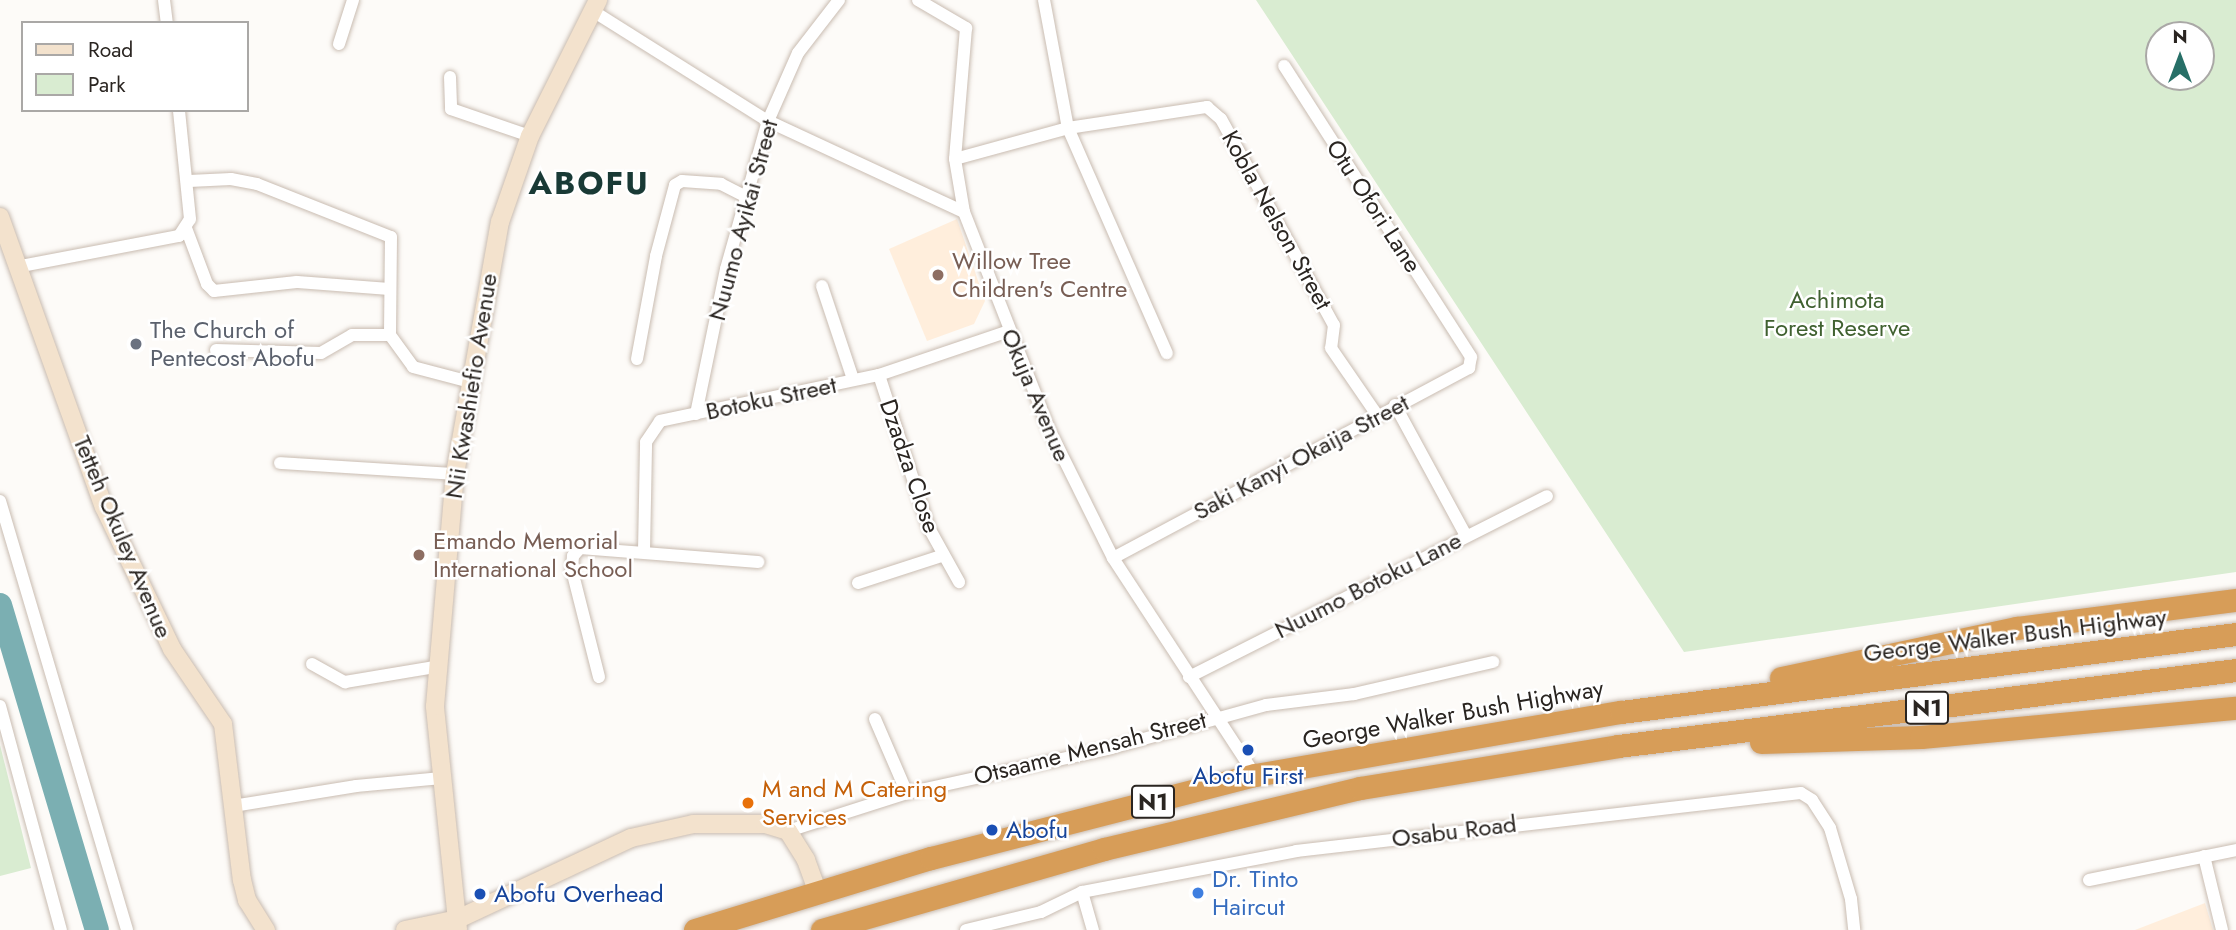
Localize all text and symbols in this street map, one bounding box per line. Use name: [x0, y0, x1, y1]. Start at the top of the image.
legend: [21, 21, 248, 112]
north arrow: [2145, 21, 2215, 91]
text: N: [2172, 23, 2188, 50]
text: Road: [88, 35, 133, 65]
text: Park: [88, 70, 125, 100]
street label: Nuumo Ayikai Street: [702, 116, 784, 324]
street label: Kobla Nelson Street: [1216, 125, 1338, 315]
street label: Otu Ofori Lane: [1320, 134, 1428, 278]
district label: ABOFU: [529, 164, 649, 202]
place label: Willow Tree Children's Centre: [952, 247, 1127, 303]
marker: Willow Tree Children's Centre: [930, 267, 946, 283]
street label: Nii Kwashiefio Avenue: [439, 271, 503, 501]
park label: Achimota Forest Reserve: [1764, 286, 1910, 342]
place label: The Church of Pentecost Abofu: [150, 316, 315, 372]
street label: Okuja Avenue: [995, 324, 1077, 466]
marker: The Church of Pentecost Abofu: [128, 336, 144, 352]
street label: Botoku Street: [703, 370, 839, 426]
street label: Saki Kanyi Okaija Street: [1188, 388, 1414, 526]
street label: Dzadza Close: [874, 395, 946, 537]
street label: Tetteh Okuley Avenue: [67, 432, 179, 642]
street label: Nuumo Botoku Lane: [1270, 525, 1466, 645]
place label: Emando Memorial International School: [433, 527, 633, 583]
marker: Emando Memorial International School: [411, 547, 427, 563]
street label: George Walker Bush Highway: [1862, 602, 2168, 668]
street label: George Walker Bush Highway: [1300, 673, 1606, 755]
road number: N1: [1904, 688, 1950, 728]
street label: Otsaame Mensah Street: [971, 705, 1209, 791]
marker: Abofu First: [1240, 742, 1256, 758]
place label: Abofu First: [1192, 762, 1304, 790]
place label: M and M Catering Services: [762, 775, 947, 831]
road number: N1: [1130, 782, 1176, 822]
marker: M and M Catering Services: [740, 795, 756, 811]
street label: Osabu Road: [1390, 809, 1518, 853]
place label: Abofu: [1006, 816, 1068, 844]
marker: Abofu: [984, 822, 1000, 838]
place label: Dr. Tinto Haircut: [1212, 865, 1298, 921]
place label: Abofu Overhead: [494, 880, 664, 908]
marker: Dr. Tinto Haircut: [1190, 885, 1206, 901]
marker: Abofu Overhead: [472, 886, 488, 902]

